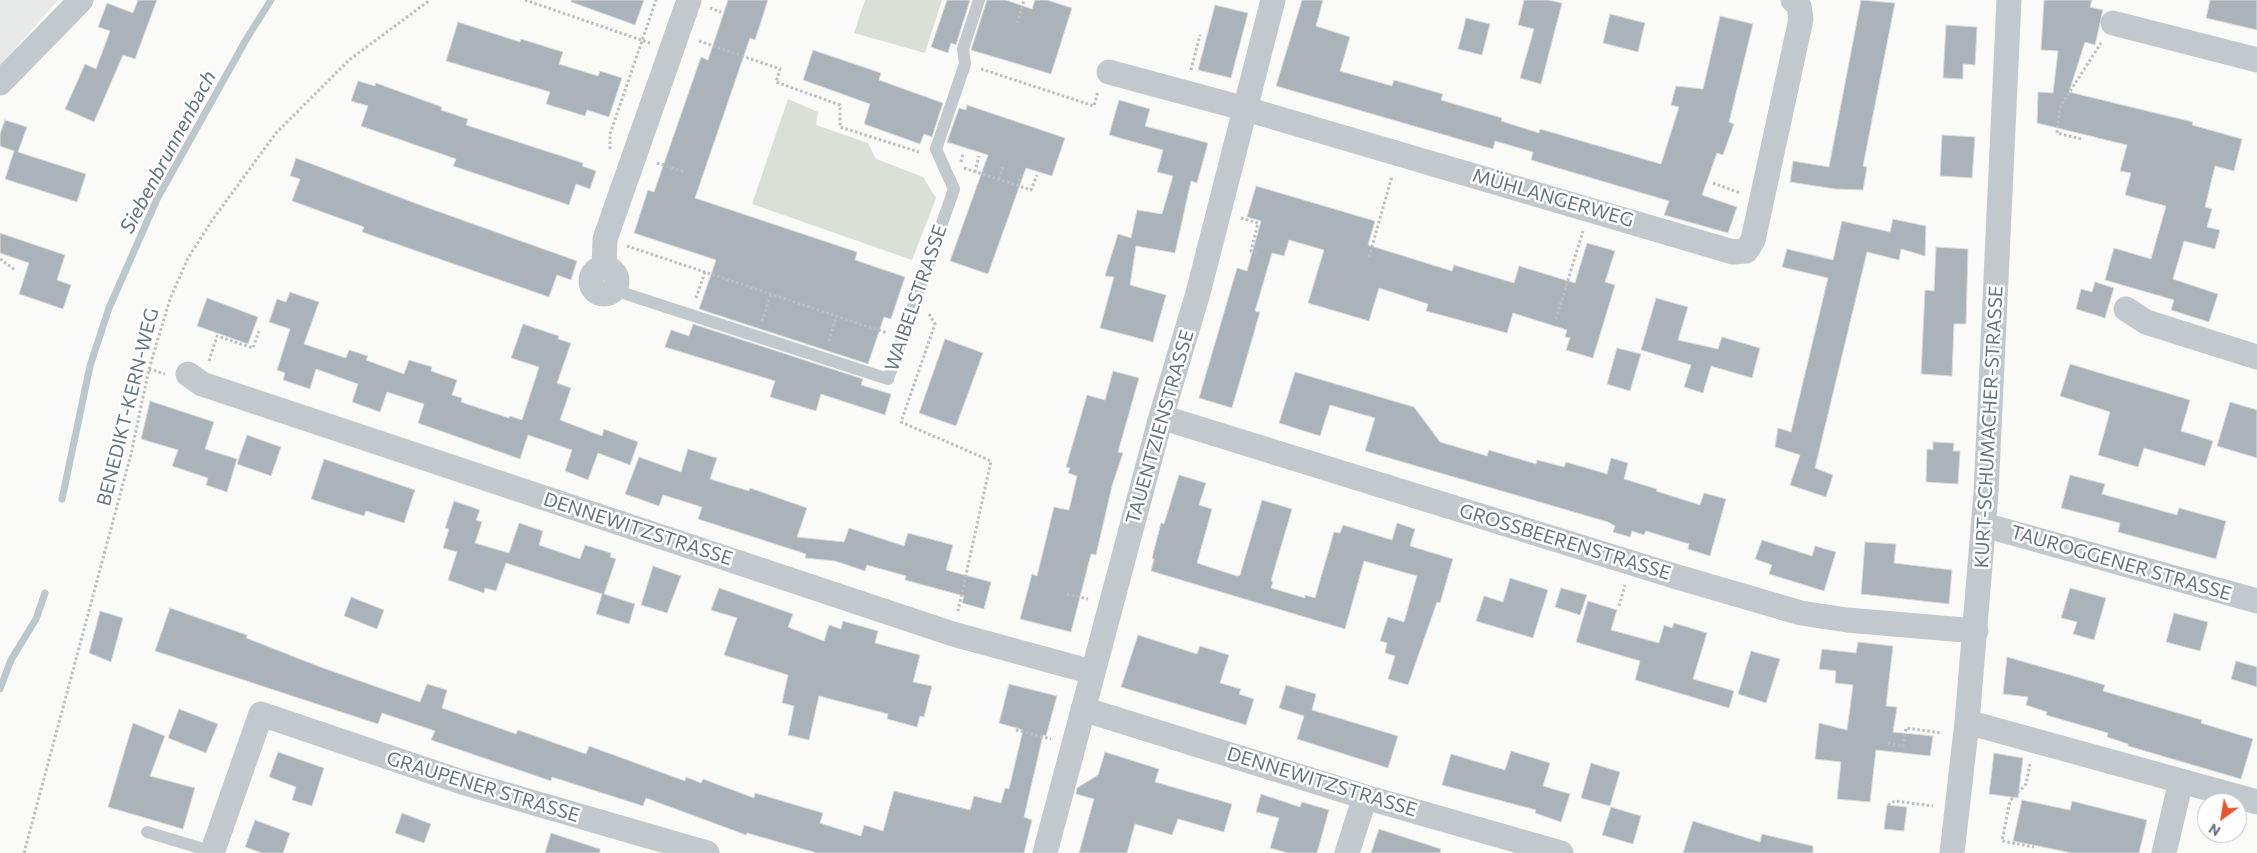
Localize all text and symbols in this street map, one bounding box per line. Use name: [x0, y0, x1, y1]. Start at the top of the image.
water label: Siebenbrunnenbach: [115, 67, 221, 237]
street label: MÜHLANGERWEG: [1470, 164, 1636, 232]
street label: WAIBELSTRASSE: [880, 222, 952, 374]
street label: KURT-SCHUMACHER-STRASSE: [1970, 285, 2008, 569]
street label: BENEDIKT-KERN-WEG: [92, 306, 164, 508]
street label: TAUENTZIENSTRASSE: [1121, 327, 1199, 527]
street label: DENNEWITZSTRASSE: [541, 488, 735, 570]
street label: GROSSBEERENSTRASSE: [1457, 499, 1673, 585]
street label: TAUROGGENER STRASSE: [2008, 521, 2234, 605]
street label: DENNEWITZSTRASSE: [1224, 742, 1420, 822]
street label: GRAUPENER STRASSE: [384, 747, 582, 827]
north arrow: [2197, 793, 2247, 843]
text: N: [2205, 820, 2223, 840]

